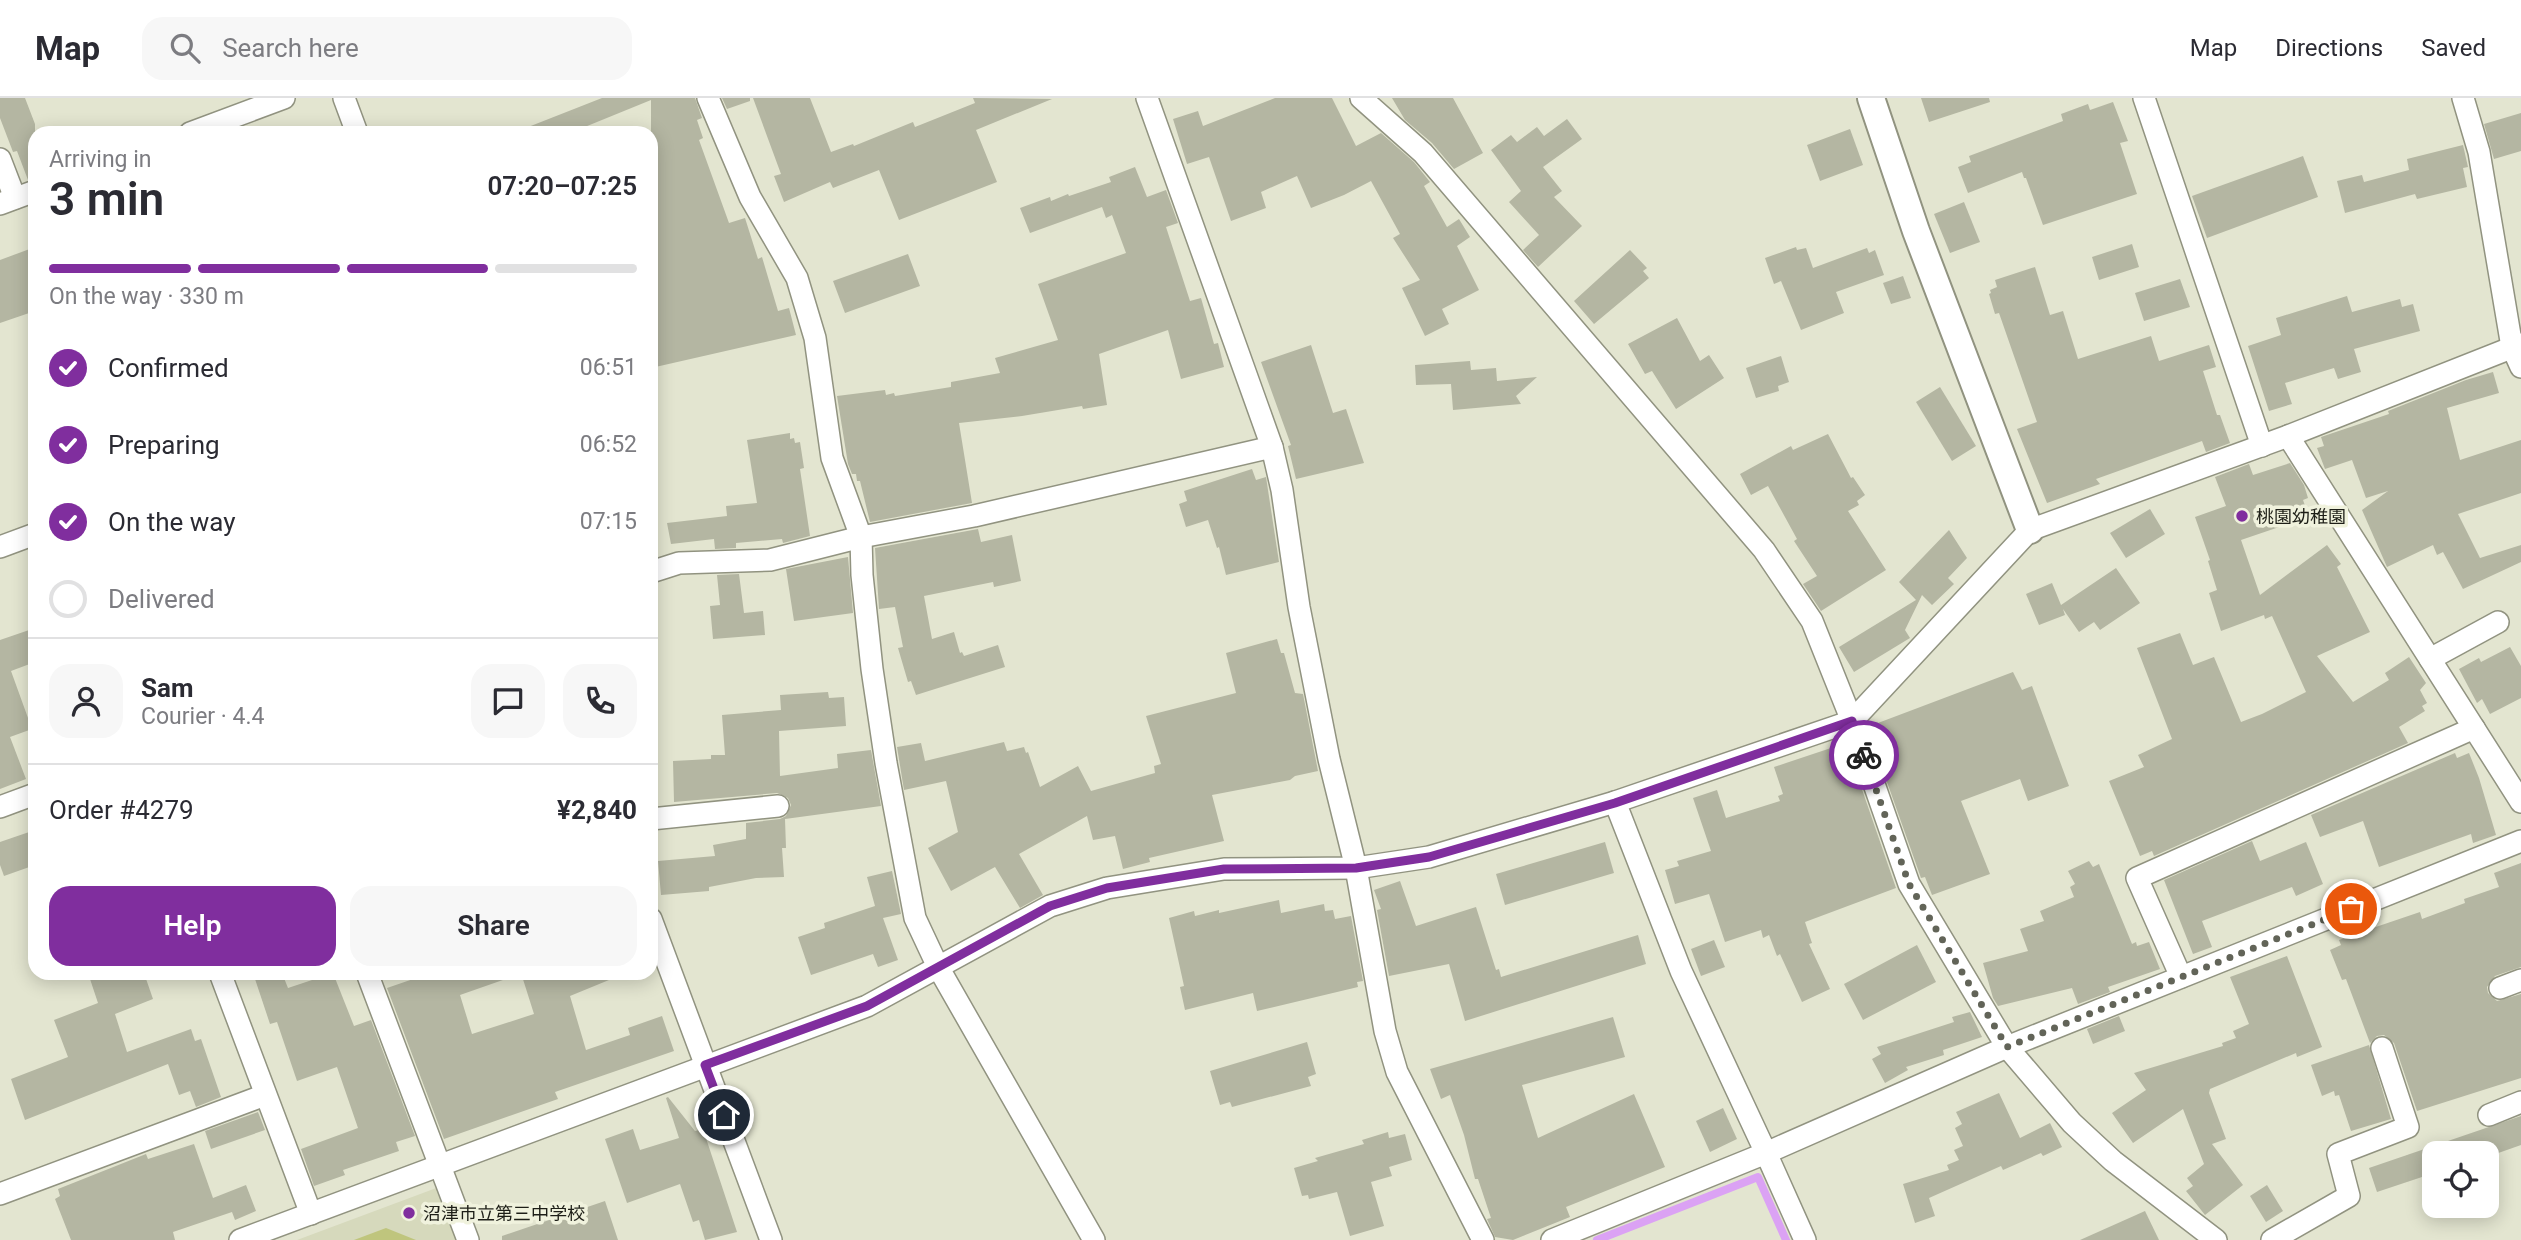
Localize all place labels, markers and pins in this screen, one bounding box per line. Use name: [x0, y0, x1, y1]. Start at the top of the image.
place label: 桃園幼稚園: [2256, 506, 2346, 527]
marker: 桃園幼稚園: [2234, 508, 2250, 524]
pin: [2321, 879, 2381, 939]
pin: [694, 1085, 754, 1145]
place label: 沼津市立第三中学校: [423, 1203, 585, 1224]
marker: 沼津市立第三中学校: [401, 1205, 417, 1221]

